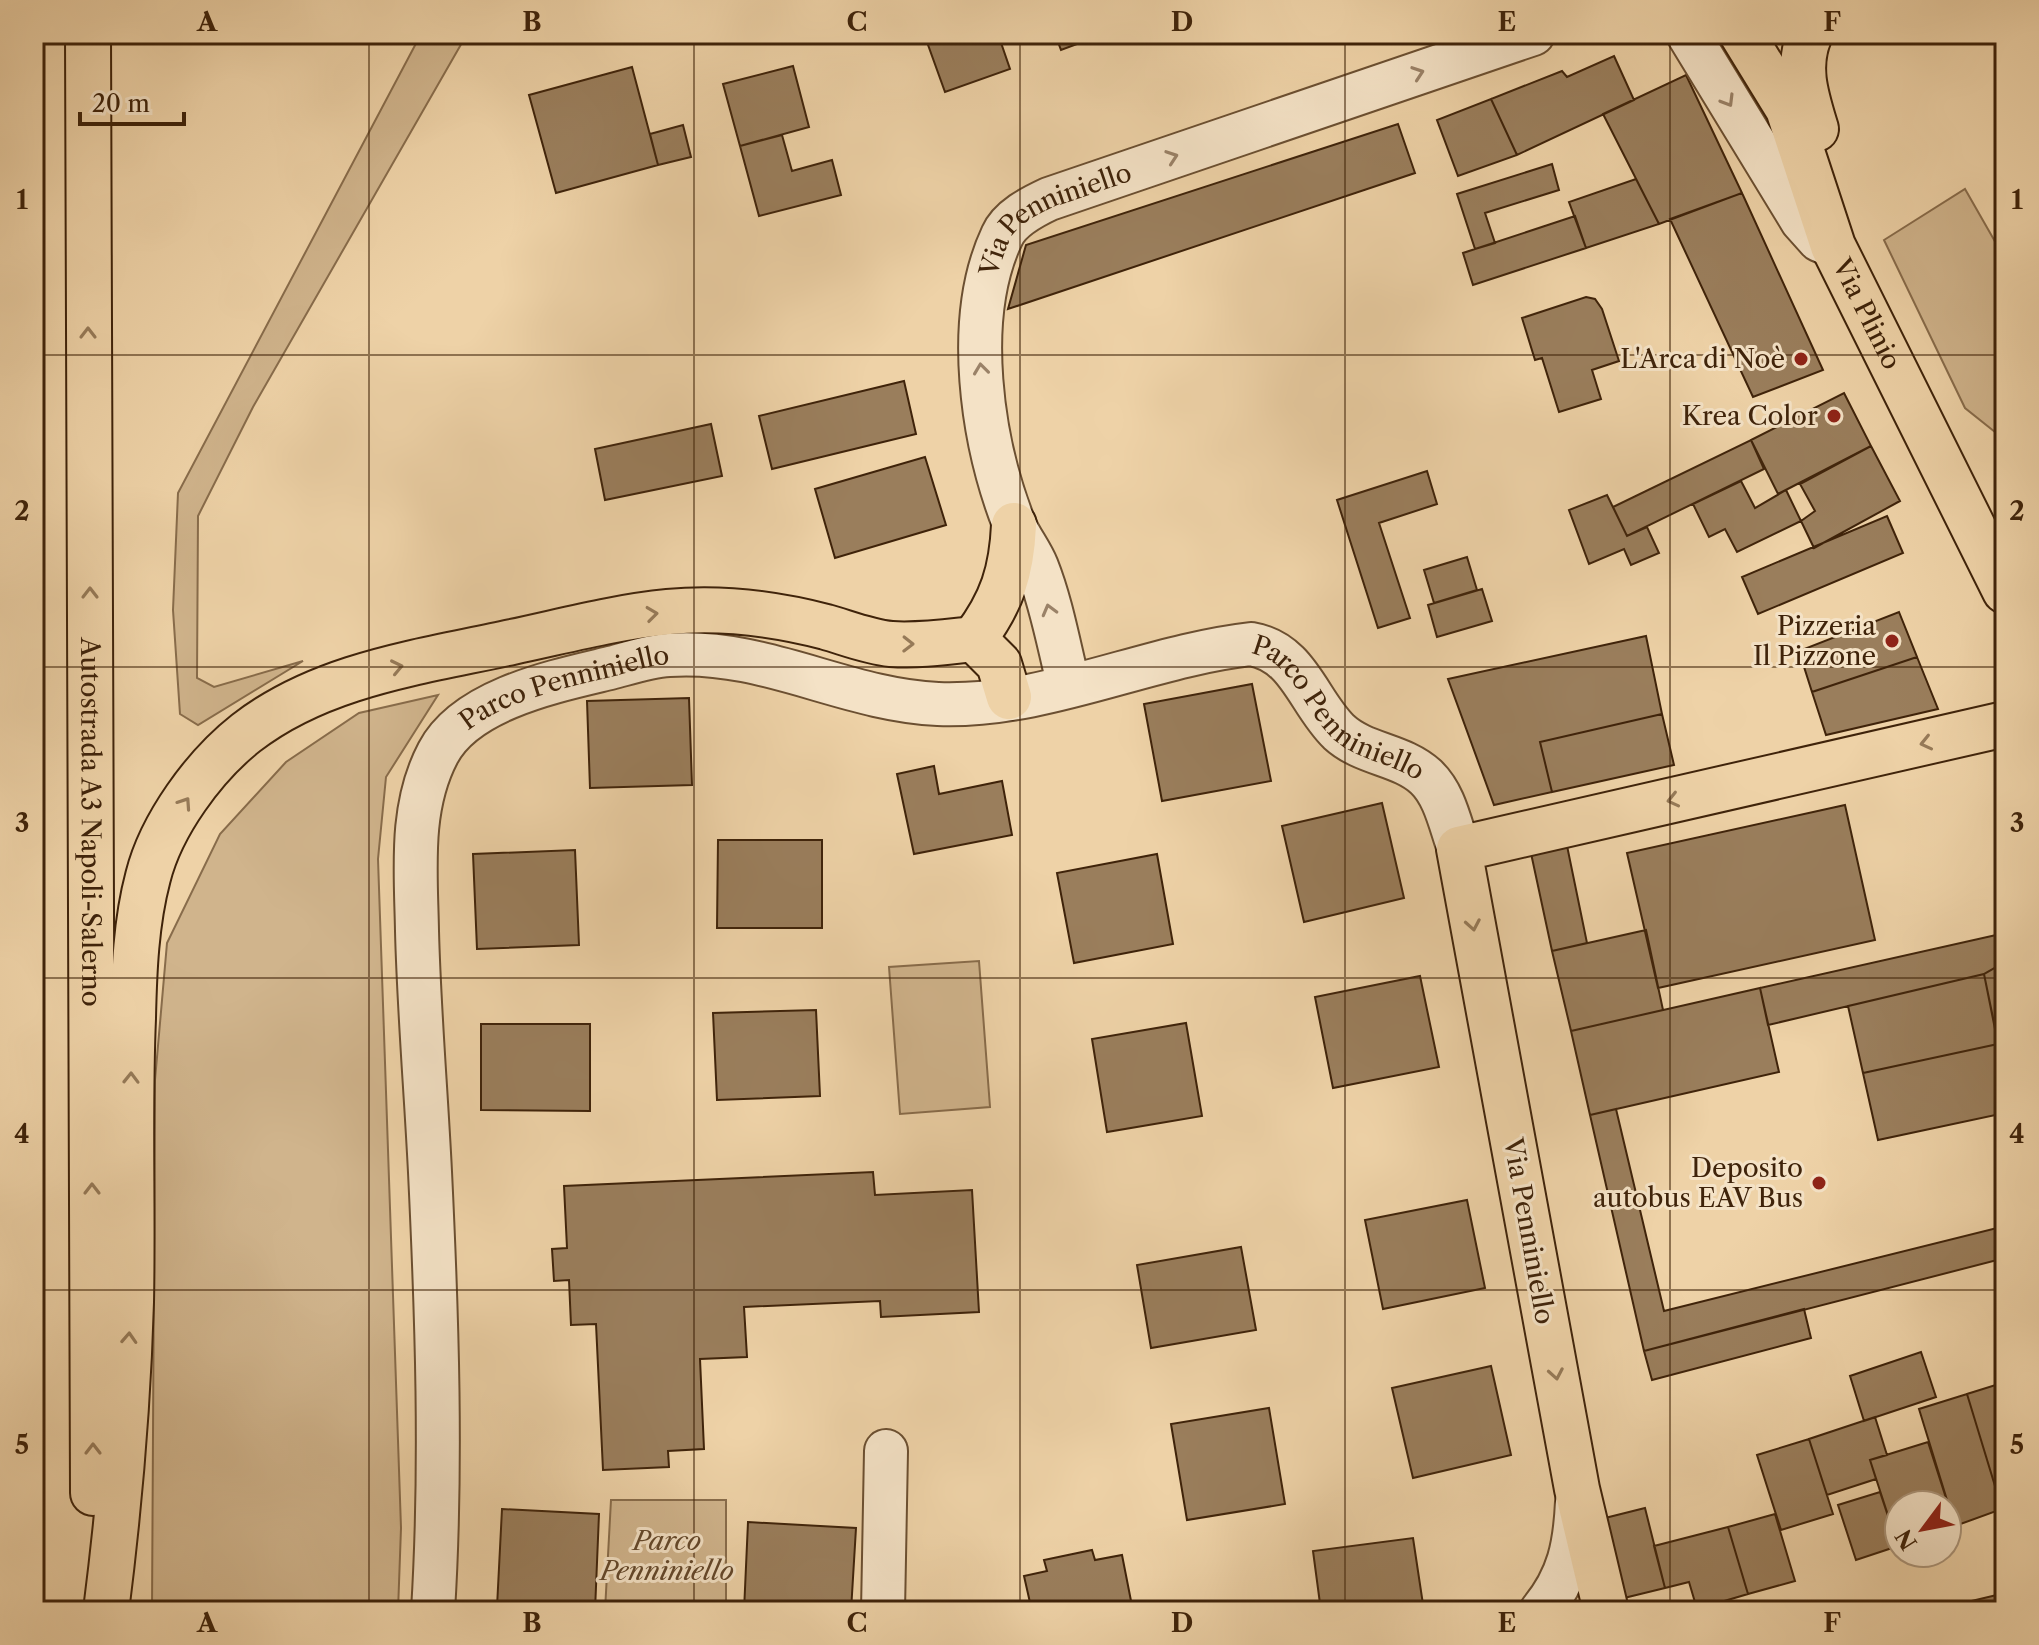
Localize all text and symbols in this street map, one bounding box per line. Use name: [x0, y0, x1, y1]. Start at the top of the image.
text: A: [196, 6, 218, 38]
text: B: [522, 6, 542, 38]
text: C: [847, 6, 867, 38]
text: D: [1171, 6, 1193, 38]
text: E: [1498, 6, 1516, 38]
text: F: [1823, 6, 1841, 38]
one-way arrow: [1411, 67, 1425, 83]
scale bar: [80, 76, 184, 126]
text: 20 m: [92, 89, 150, 118]
one-way arrow: [1719, 92, 1734, 106]
one-way arrow: [1164, 150, 1178, 166]
street label: Via Penniniello: [972, 156, 1136, 281]
text: 1: [16, 184, 28, 216]
text: 1: [2011, 184, 2023, 216]
street label: Via Plinio: [1825, 252, 1908, 375]
one-way arrow: [80, 326, 97, 339]
place label: L'Arca di Noè: [1620, 343, 1785, 375]
marker: L'Arca di Noè: [1792, 350, 1810, 368]
one-way arrow: [973, 362, 990, 375]
place label: Krea Color: [1682, 400, 1818, 432]
marker: Krea Color: [1825, 407, 1843, 425]
text: 2: [14, 495, 30, 527]
text: 2: [2009, 495, 2025, 527]
one-way arrow: [81, 586, 99, 599]
one-way arrow: [1041, 604, 1058, 618]
one-way arrow: [646, 605, 659, 622]
place label: Pizzeria Il Pizzone: [1753, 610, 1876, 672]
street label: Parco Penniniello: [1248, 629, 1431, 787]
marker: Pizzeria Il Pizzone: [1883, 632, 1901, 650]
one-way arrow: [902, 635, 915, 653]
street label: Autostrada A3 Napoli-Salerno: [74, 636, 107, 1007]
street label: Parco Penniniello: [453, 639, 671, 737]
one-way arrow: [390, 659, 404, 676]
one-way arrow: [1920, 734, 1934, 751]
one-way arrow: [1667, 791, 1680, 808]
one-way arrow: [176, 798, 191, 812]
text: 3: [15, 807, 29, 839]
text: 3: [2010, 807, 2024, 839]
one-way arrow: [1463, 919, 1480, 932]
one-way arrow: [123, 1071, 140, 1084]
text: 4: [14, 1118, 30, 1150]
text: 4: [2009, 1118, 2025, 1150]
street label: Via Penniniello: [1497, 1134, 1561, 1327]
place label: Deposito autobus EAV Bus: [1593, 1152, 1803, 1214]
marker: Deposito autobus EAV Bus: [1810, 1174, 1828, 1192]
one-way arrow: [83, 1182, 101, 1195]
one-way arrow: [120, 1331, 137, 1344]
one-way arrow: [1546, 1367, 1563, 1381]
text: 5: [15, 1429, 29, 1461]
text: 5: [2010, 1429, 2024, 1461]
one-way arrow: [84, 1442, 102, 1455]
north arrow: [1883, 1489, 1963, 1569]
text: N: [1890, 1524, 1923, 1555]
park label: Parco Penniniello: [598, 1525, 734, 1587]
text: A: [196, 1607, 218, 1639]
text: B: [522, 1607, 542, 1639]
text: C: [847, 1607, 867, 1639]
text: D: [1171, 1607, 1193, 1639]
text: E: [1498, 1607, 1516, 1639]
text: F: [1823, 1607, 1841, 1639]

